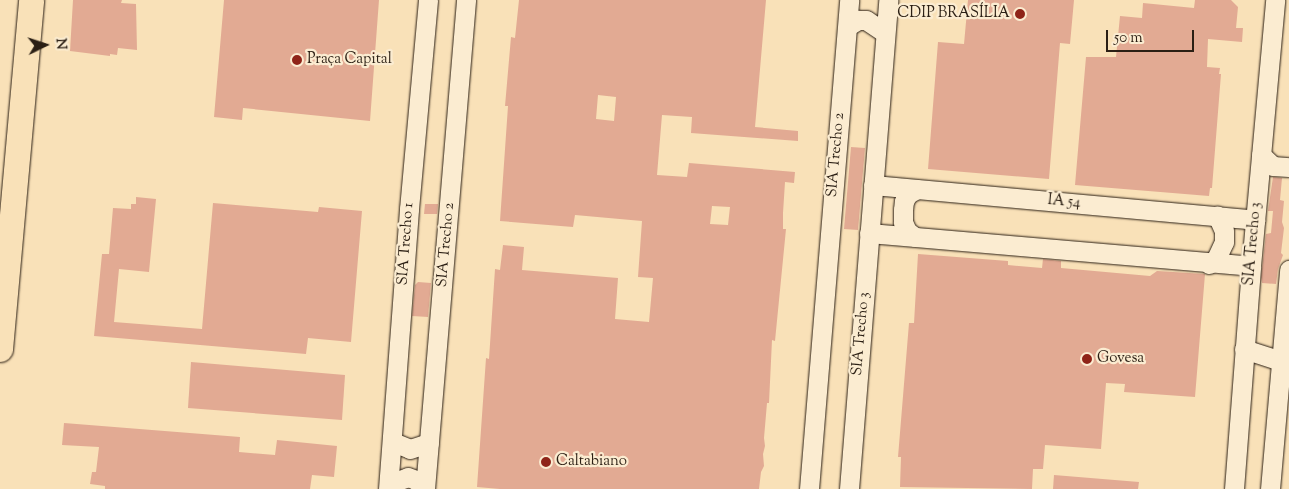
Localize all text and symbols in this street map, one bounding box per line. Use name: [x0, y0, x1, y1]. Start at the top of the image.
place label: CDIP BRASÍLIA: [897, 5, 1010, 23]
marker: CDIP BRASÍLIA: [1014, 8, 1026, 20]
north arrow: [20, 20, 70, 70]
scale bar: [1109, 20, 1196, 52]
text: 50 m: [1114, 28, 1143, 49]
text: N: [50, 38, 70, 50]
place label: Praça Capital: [307, 51, 392, 69]
marker: Praça Capital: [291, 54, 303, 66]
street label: SIA Trecho 2: [823, 112, 849, 198]
street label: IA 54: [1047, 192, 1081, 212]
street label: SIA Trecho 3: [1240, 201, 1266, 287]
street label: SIA Trecho 1: [394, 202, 418, 286]
street label: SIA Trecho 2: [433, 202, 459, 288]
street label: SIA Trecho 3: [848, 291, 874, 377]
place label: Govesa: [1097, 350, 1144, 368]
marker: Govesa: [1081, 353, 1093, 365]
place label: Caltabiano: [556, 453, 627, 471]
marker: Caltabiano: [540, 456, 552, 468]

